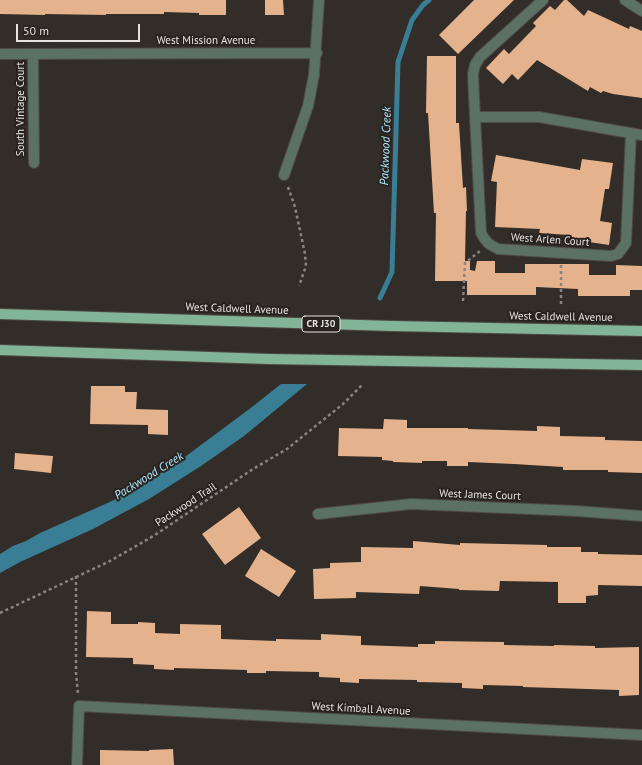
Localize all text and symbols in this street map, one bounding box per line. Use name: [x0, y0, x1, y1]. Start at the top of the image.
scale bar: [18, 16, 142, 42]
text: 50 m: [23, 23, 49, 38]
street label: West Mission Avenue: [157, 34, 255, 48]
street label: South Vintage Court: [14, 62, 28, 156]
water label: Packwood Creek: [377, 106, 395, 186]
street label: West Arlen Court: [510, 231, 590, 249]
street label: West Caldwell Avenue: [185, 301, 289, 317]
street label: West Caldwell Avenue: [509, 309, 613, 325]
road number: CR J30: [302, 316, 340, 332]
water label: Packwood Creek: [112, 449, 186, 503]
street label: Packwood Trail: [153, 480, 219, 530]
street label: West James Court: [439, 487, 521, 503]
street label: West Kimball Avenue: [311, 700, 411, 718]

